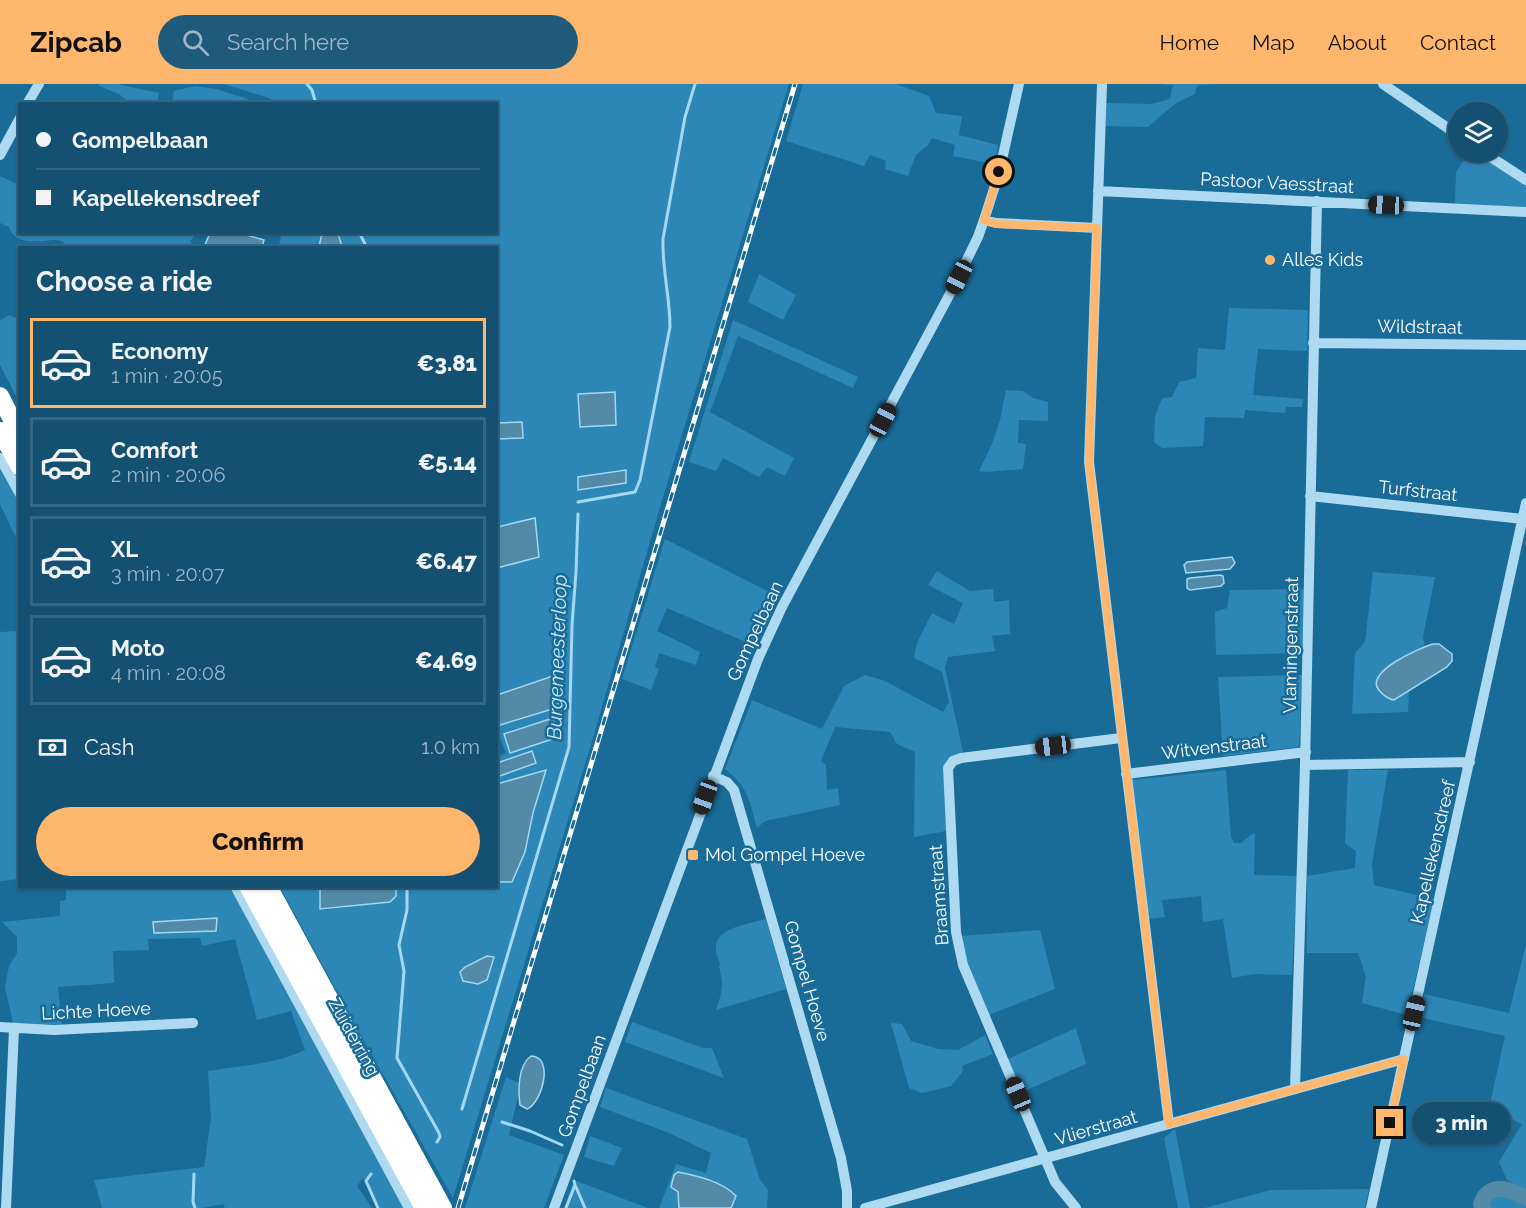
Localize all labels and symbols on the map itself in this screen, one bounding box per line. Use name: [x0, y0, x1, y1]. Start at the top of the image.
route start: [985, 158, 1012, 185]
street label: Pastoor Vaesstraat: [1200, 168, 1354, 197]
car: [1368, 195, 1404, 215]
place label: Alles Kids: [1282, 249, 1364, 270]
marker: Alles Kids: [1263, 253, 1277, 267]
car: [943, 257, 975, 297]
street label: Wildstraat: [1377, 315, 1463, 338]
car: [867, 400, 899, 440]
street label: Turfstraat: [1378, 476, 1458, 505]
water label: Burgemeesterloop: [542, 574, 572, 740]
street label: Vlamingenstraat: [1279, 576, 1302, 713]
street label: Gompelbaan: [722, 577, 787, 684]
street label: Witvenstraat: [1160, 730, 1268, 763]
car: [1034, 735, 1072, 757]
car: [690, 777, 720, 817]
street label: Kapellekensdreef: [1406, 777, 1459, 926]
place label: Mol Gompel Hoeve: [705, 844, 865, 865]
street label: Braamstraat: [925, 844, 952, 946]
marker: Mol Gompel Hoeve: [686, 848, 700, 862]
street label: Gompel Hoeve: [780, 918, 835, 1044]
car: [1401, 993, 1427, 1033]
street label: Zuiderring: [324, 994, 384, 1079]
street label: Lichte Hoeve: [41, 997, 152, 1024]
street label: Gompelbaan: [553, 1032, 610, 1140]
car: [1003, 1074, 1033, 1114]
callout: 3 min: [1411, 1102, 1510, 1144]
street label: Vlierstraat: [1052, 1106, 1139, 1149]
route end: [1376, 1109, 1403, 1136]

